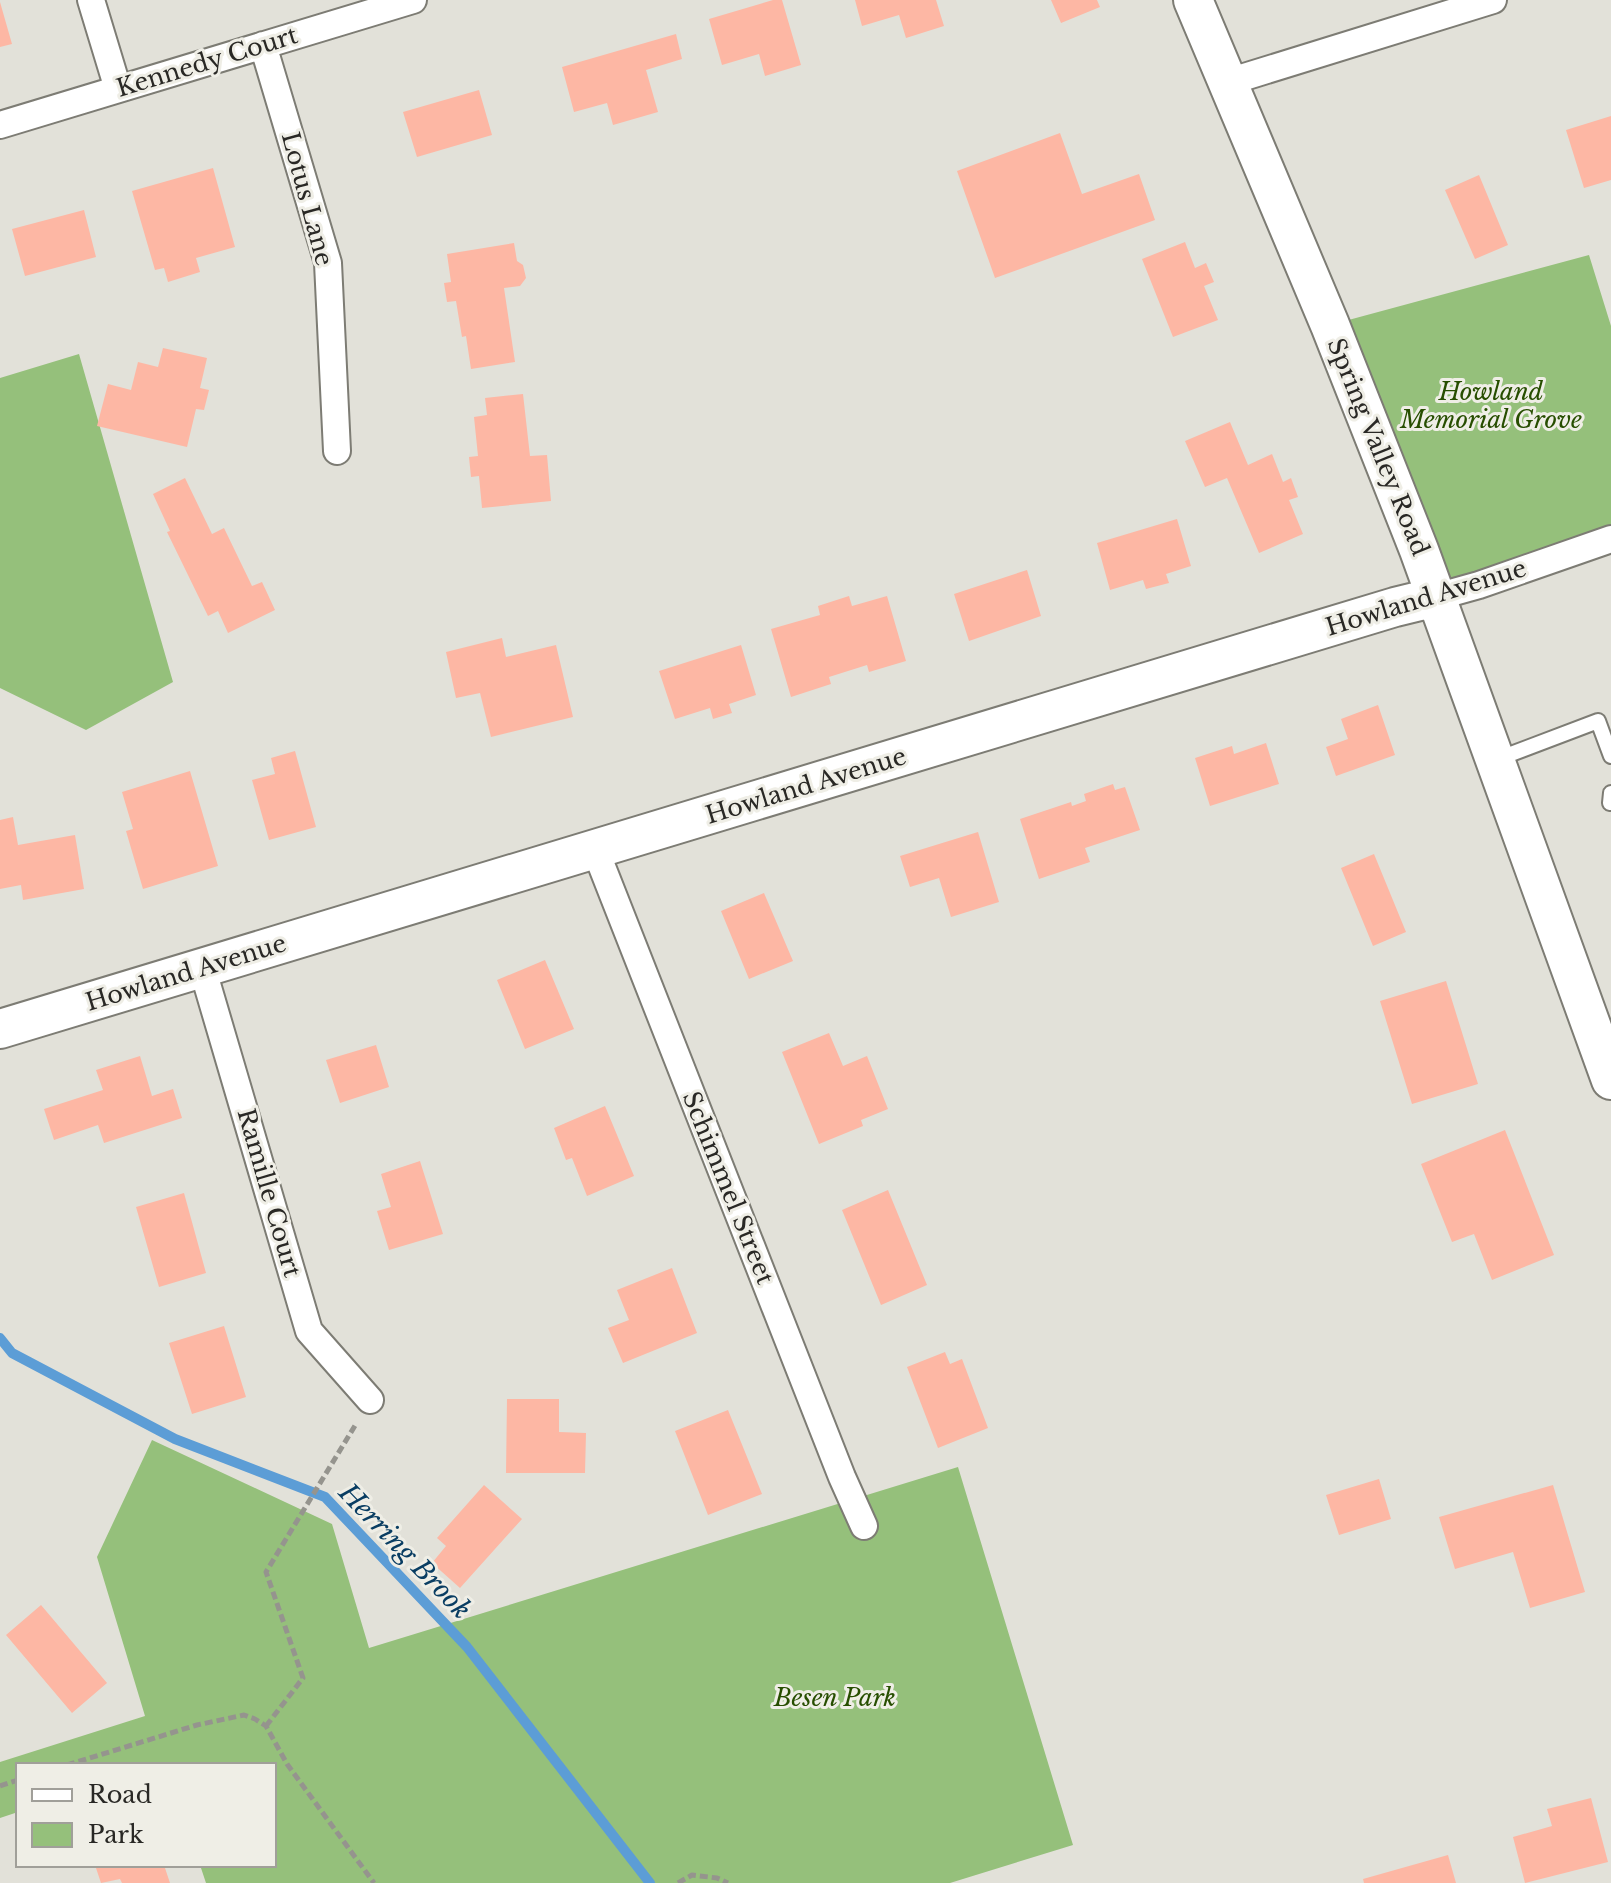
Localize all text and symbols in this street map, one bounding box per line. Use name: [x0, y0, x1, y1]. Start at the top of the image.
street label: Kennedy Court: [113, 20, 301, 103]
street label: Lotus Lane: [276, 129, 339, 269]
street label: Spring Valley Road: [1322, 334, 1435, 560]
park label: Howland Memorial Grove: [1399, 377, 1582, 434]
street label: Howland Avenue: [1322, 553, 1530, 642]
street label: Howland Avenue: [702, 741, 910, 830]
street label: Howland Avenue: [82, 928, 290, 1017]
street label: Schimmel Street: [677, 1087, 780, 1288]
street label: Ramille Court: [232, 1105, 307, 1280]
water label: Herring Brook: [332, 1476, 478, 1625]
park label: Besen Park: [773, 1683, 896, 1712]
legend: [16, 1763, 276, 1867]
text: Road: [88, 1780, 152, 1809]
text: Park: [88, 1820, 144, 1849]

